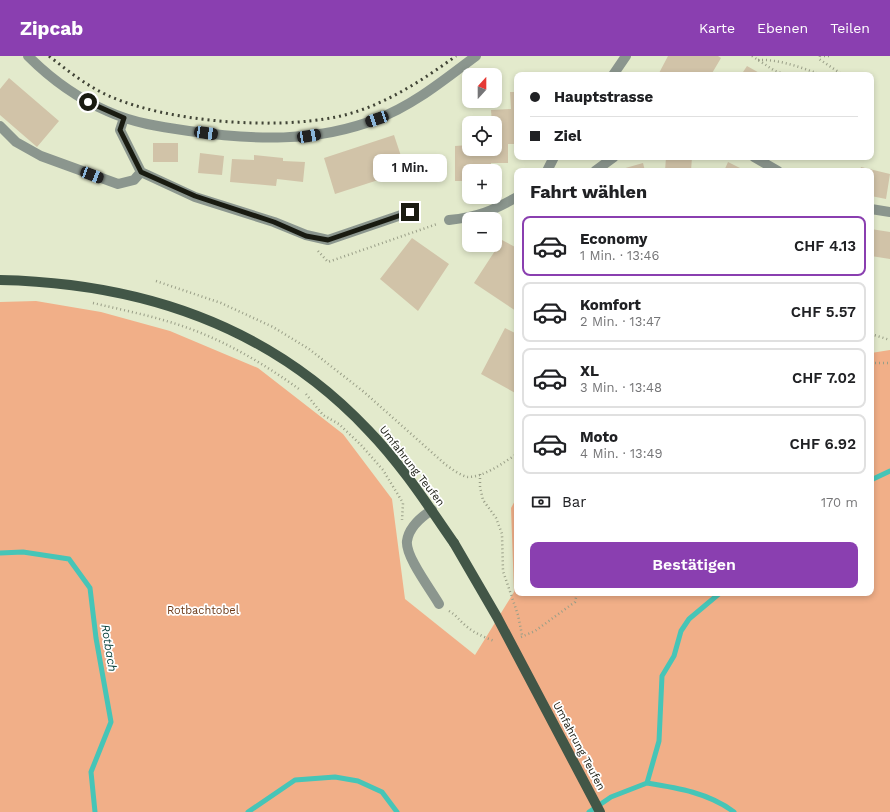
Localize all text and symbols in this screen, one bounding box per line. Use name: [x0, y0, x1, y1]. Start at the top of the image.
text: Zipcab: [20, 17, 83, 40]
text: Karte: [699, 20, 735, 36]
text: Ebenen: [757, 20, 808, 36]
text: Teilen: [830, 20, 870, 36]
north arrow: [462, 68, 502, 108]
map controls: [462, 68, 502, 252]
text: Hauptstrasse: [554, 88, 653, 106]
route start: [79, 93, 97, 111]
car: [364, 109, 390, 129]
button: locate: [462, 116, 502, 156]
car: [193, 125, 219, 141]
text: Ziel: [554, 127, 581, 145]
car: [296, 128, 322, 144]
callout: 1 Min.: [373, 154, 447, 182]
text: 1 Min.: [392, 160, 428, 175]
button: +: [462, 164, 502, 204]
car: [79, 165, 105, 185]
text: Fahrt wählen: [530, 181, 647, 202]
route end: [401, 203, 419, 221]
button: −: [462, 212, 502, 252]
icon: car: [532, 228, 568, 264]
text: Economy: [580, 230, 647, 248]
text: CHF 4.13: [794, 237, 856, 255]
text: 1 Min. · 13:46: [580, 248, 659, 263]
icon: car: [532, 294, 568, 330]
text: Komfort: [580, 296, 641, 314]
text: CHF 5.57: [791, 303, 856, 321]
text: 2 Min. · 13:47: [580, 314, 661, 329]
icon: car: [532, 360, 568, 396]
text: XL: [580, 362, 599, 380]
text: CHF 7.02: [792, 369, 856, 387]
text: 3 Min. · 13:48: [580, 380, 662, 395]
street label: Umfahrung Teufen: [377, 423, 447, 509]
icon: car: [532, 426, 568, 462]
text: Moto: [580, 428, 618, 446]
text: CHF 6.92: [790, 435, 856, 453]
text: 4 Min. · 13:49: [580, 446, 662, 461]
icon: cash: [530, 491, 552, 513]
text: Bar: [562, 493, 586, 511]
text: 170 m: [821, 495, 858, 510]
button: Bestätigen: [530, 542, 858, 588]
park label: Rotbachtobel: [167, 604, 240, 617]
water label: Rotbach: [98, 623, 120, 673]
street label: Umfahrung Teufen: [550, 699, 608, 793]

